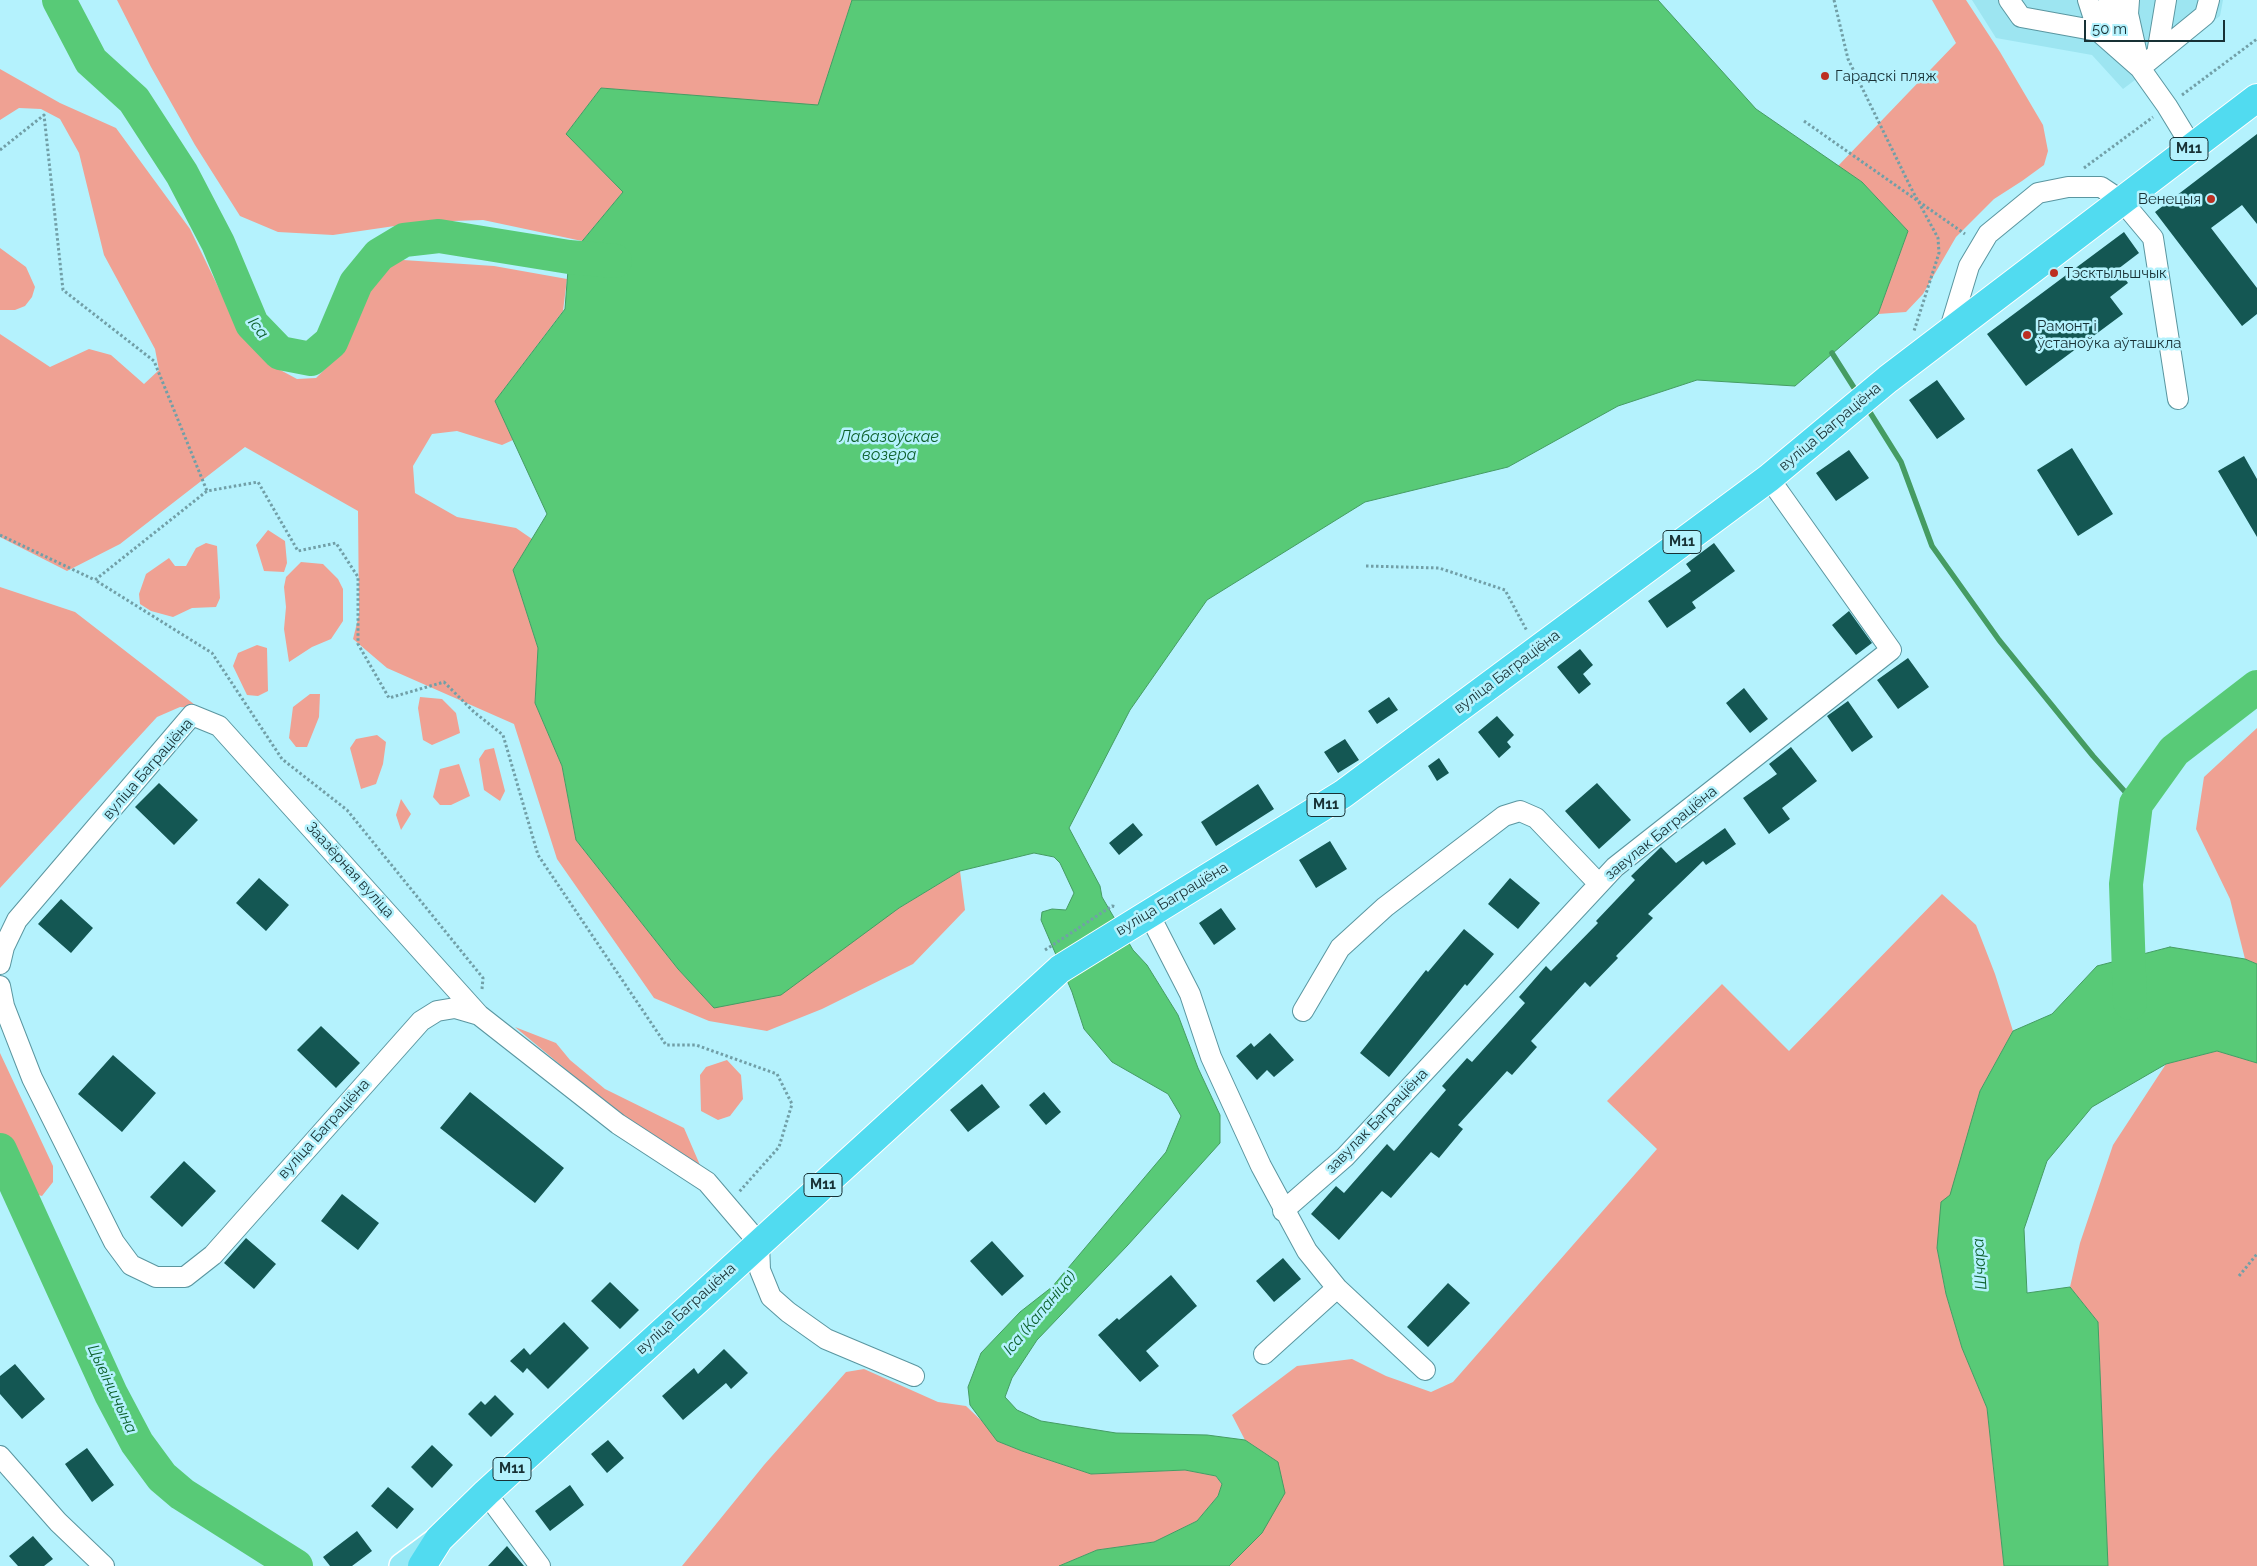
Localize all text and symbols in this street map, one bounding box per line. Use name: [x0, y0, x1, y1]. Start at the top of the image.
scale bar: [2087, 10, 2228, 42]
text: 50 m: [2092, 20, 2127, 38]
place label: Гарадскі пляж: [1835, 67, 1937, 85]
marker: Гарадскі пляж: [1819, 70, 1831, 82]
road number: М11: [2170, 138, 2208, 160]
place label: Венецыя: [2138, 190, 2201, 208]
marker: Венецыя: [2205, 193, 2217, 205]
place label: Тэсктыльшчык: [2064, 264, 2167, 282]
marker: Тэсктыльшчык: [2048, 267, 2060, 279]
water label: Іса: [244, 314, 272, 342]
place label: Рамонт і ўстаноўка аўташкла: [2037, 317, 2181, 352]
marker: Рамонт і ўстаноўка аўташкла: [2021, 329, 2033, 341]
street label: вуліца Баграціёна: [1775, 379, 1885, 475]
water label: Лабазоўскае возера: [839, 427, 939, 465]
road number: М11: [1663, 530, 1701, 554]
street label: вуліца Баграціёна: [1451, 626, 1563, 718]
street label: вуліца Баграціёна: [99, 715, 197, 823]
street label: завулак Баграціёна: [1601, 782, 1721, 884]
road number: М11: [1307, 794, 1345, 816]
street label: Заазёрная вуліца: [302, 818, 398, 922]
street label: вуліца Баграціёна: [1113, 858, 1231, 940]
street label: завулак Баграціёна: [1322, 1065, 1432, 1177]
street label: вуліца Баграціёна: [275, 1075, 373, 1183]
road number: М11: [804, 1174, 842, 1196]
water label: Шчара: [1969, 1238, 1991, 1290]
street label: вуліца Баграціёна: [632, 1260, 740, 1358]
water label: Іса (Капаніца): [999, 1267, 1081, 1359]
water label: Цывіншчына: [83, 1342, 141, 1436]
road number: М11: [493, 1458, 531, 1480]

